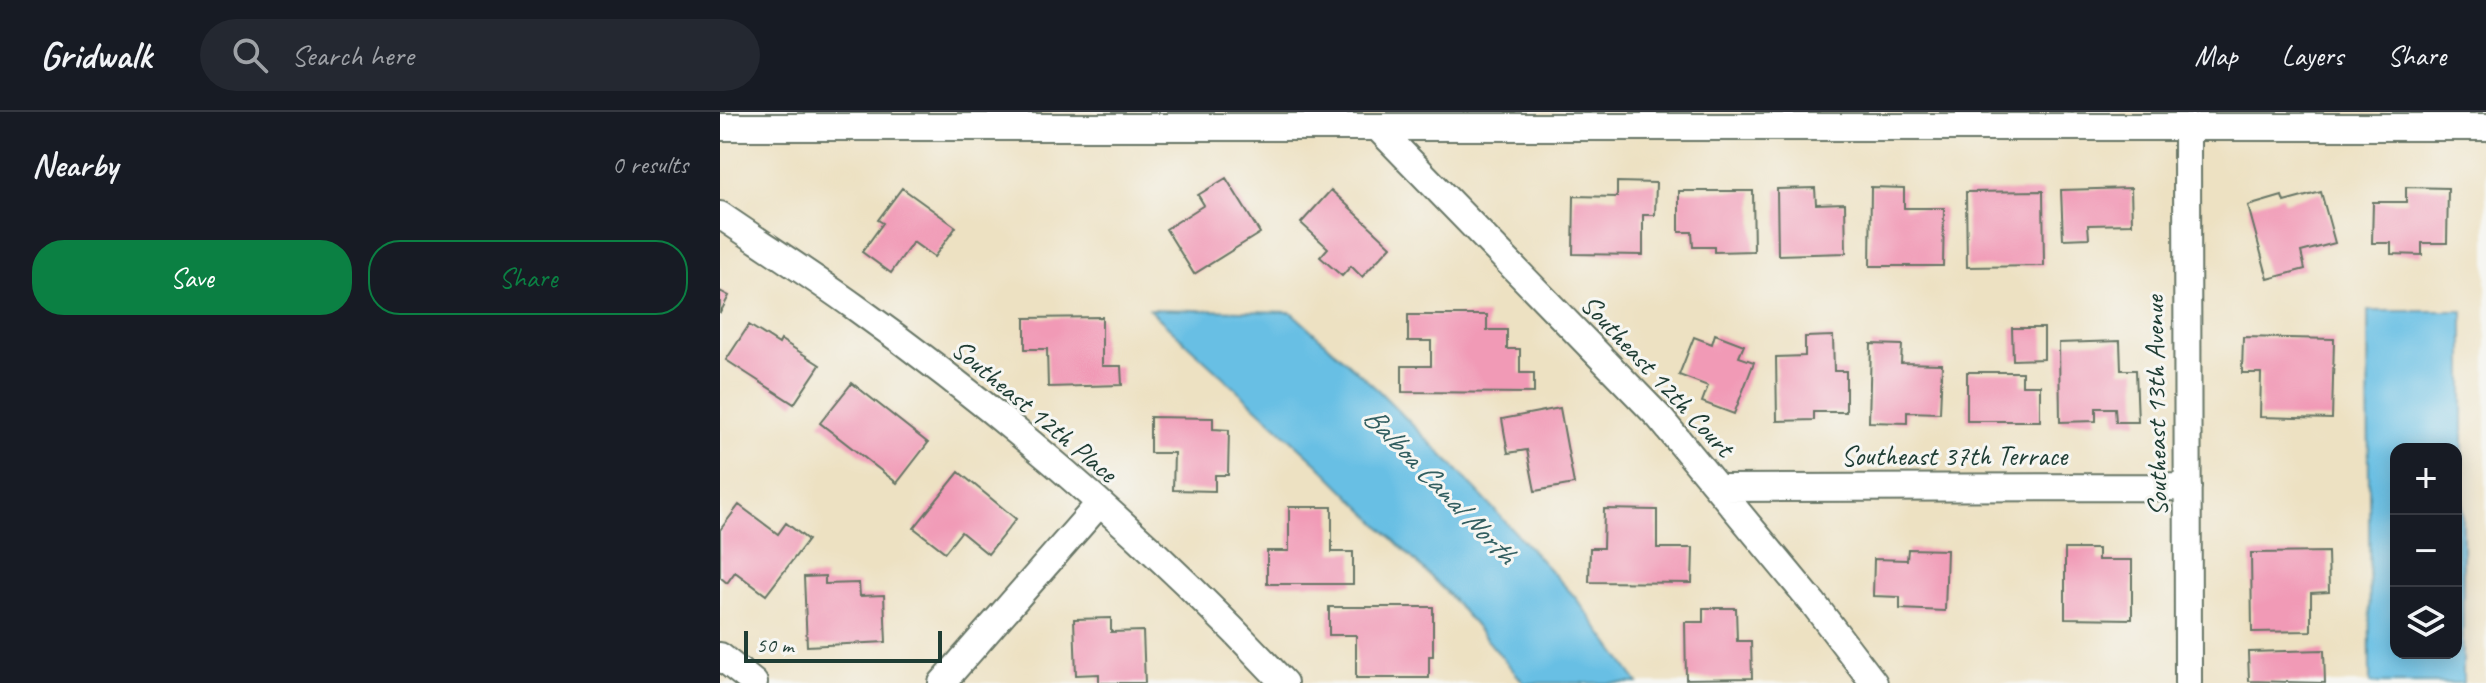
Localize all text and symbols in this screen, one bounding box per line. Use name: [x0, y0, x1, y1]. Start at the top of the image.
search box: [200, 19, 760, 91]
text: Gridwalk: [40, 32, 152, 79]
icon: search: [228, 33, 272, 77]
text: Search here: [292, 36, 414, 74]
text: Map: [2195, 38, 2238, 73]
text: Layers: [2282, 38, 2343, 73]
text: Share: [2387, 38, 2446, 73]
text: Nearby: [32, 143, 118, 186]
text: 0 results: [612, 148, 688, 181]
button: Save: [32, 240, 352, 315]
button: Share: [368, 240, 688, 315]
street label: Southeast 12th Court: [1573, 287, 1744, 466]
street label: Southeast 13th Avenue: [2136, 293, 2175, 517]
street label: Southeast 12th Place: [945, 331, 1126, 491]
water label: Balboa Canal North: [1355, 398, 1526, 573]
street label: Southeast 37th Terrace: [1841, 438, 2069, 473]
map controls: [2390, 443, 2462, 659]
button: +: [2390, 443, 2462, 515]
button: −: [2390, 515, 2462, 587]
button: layers: [2390, 587, 2462, 659]
scale bar: [744, 627, 942, 663]
text: 50 m: [756, 631, 793, 659]

